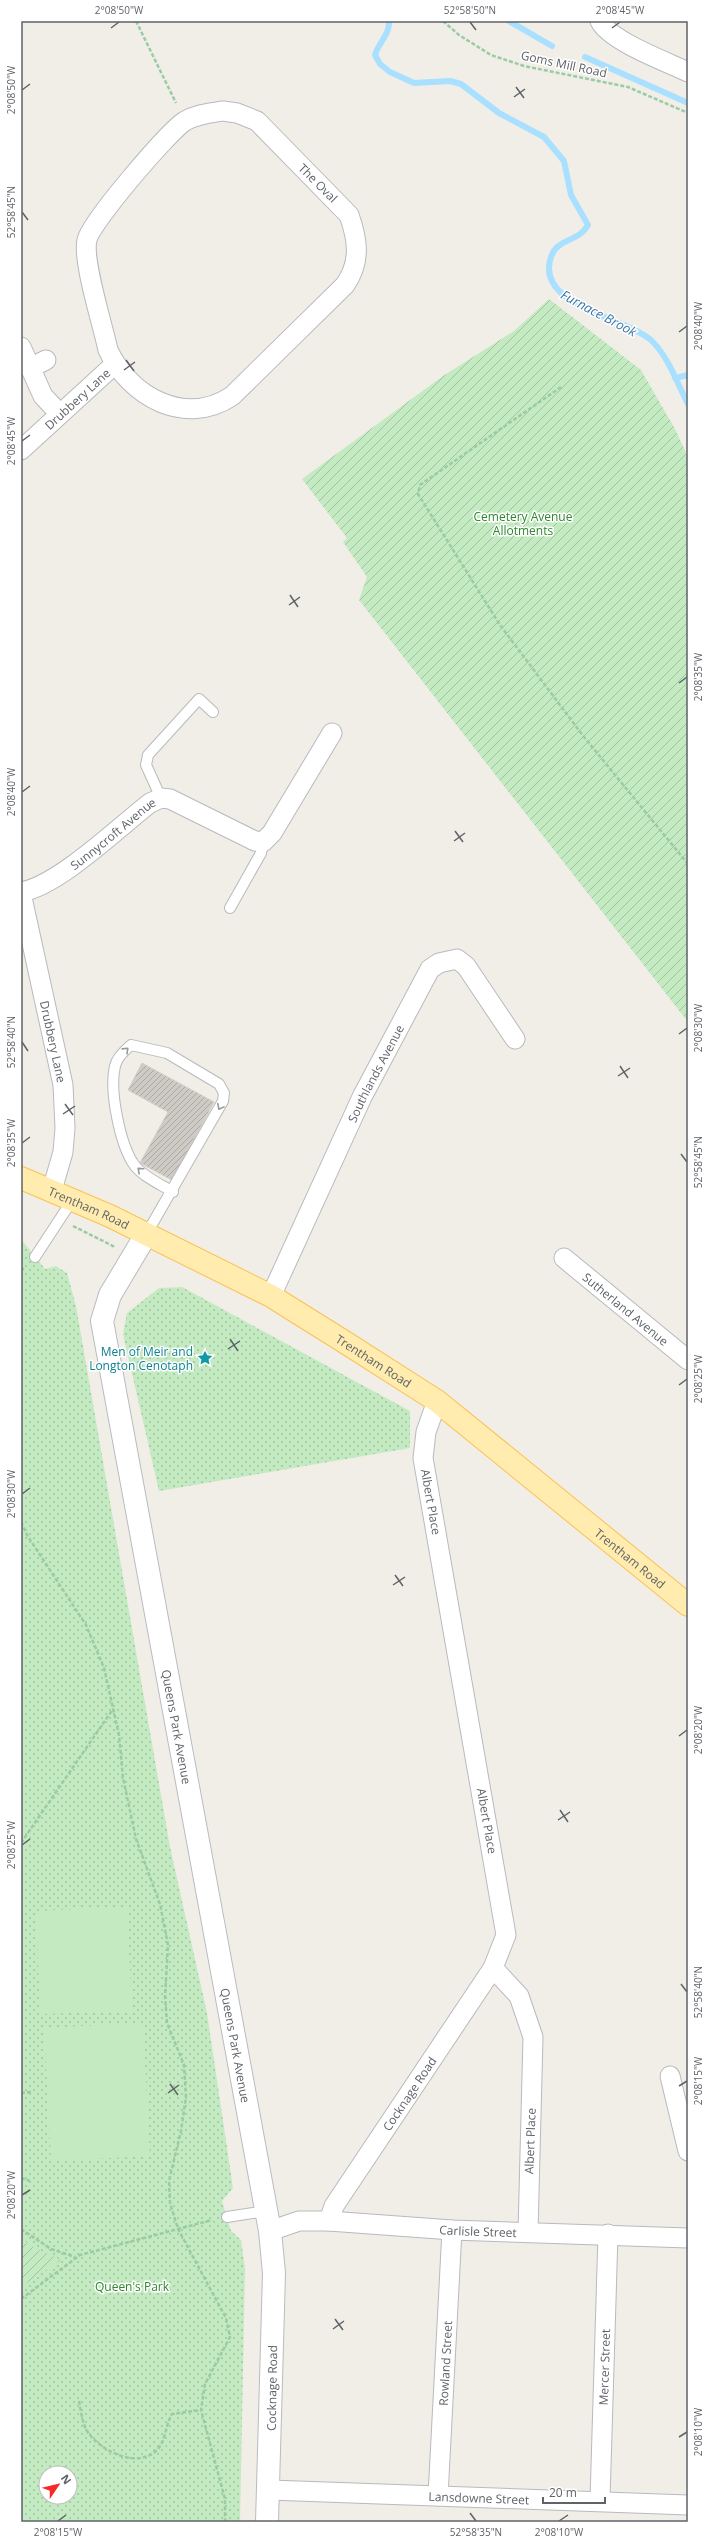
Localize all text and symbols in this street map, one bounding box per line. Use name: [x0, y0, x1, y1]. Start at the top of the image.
text: 2°08'50"W: [95, 3, 144, 17]
text: 52°58'50"N: [444, 3, 496, 17]
text: 2°08'45"W: [596, 3, 645, 17]
street label: Goms Mill Road: [519, 47, 609, 81]
text: 2°08'50"W: [4, 65, 18, 114]
street label: The Oval: [295, 160, 341, 206]
text: 52°58'45"N: [4, 186, 18, 238]
water label: Furnace Brook: [558, 285, 641, 341]
text: 2°08'40"W: [691, 301, 705, 350]
street label: Drubbery Lane: [41, 364, 114, 433]
text: 2°08'45"W: [4, 416, 18, 465]
park label: Cemetery Avenue Allotments: [474, 508, 573, 539]
text: 2°08'35"W: [691, 652, 705, 701]
text: 2°08'40"W: [4, 767, 18, 816]
street label: Sunnycroft Avenue: [66, 793, 158, 873]
street label: Drubbery Lane: [36, 999, 71, 1084]
text: 2°08'30"W: [691, 1003, 705, 1052]
text: 52°58'40"N: [4, 1016, 18, 1068]
street label: Southlands Avenue: [343, 1021, 408, 1125]
one-way arrow: [121, 1047, 129, 1055]
one-way arrow: [217, 1103, 224, 1110]
text: 2°08'35"W: [4, 1118, 18, 1167]
text: 52°58'45"N: [691, 1136, 705, 1188]
one-way arrow: [137, 1167, 145, 1175]
street label: Trentham Road: [46, 1182, 132, 1233]
street label: Sutherland Avenue: [579, 1268, 673, 1349]
street label: Trentham Road: [333, 1330, 415, 1391]
place label: Men of Meir and Longton Cenotaph: [89, 1343, 193, 1374]
place icon: Men of Meir and Longton Cenotaph: [196, 1349, 214, 1367]
text: 2°08'25"W: [691, 1354, 705, 1403]
street label: Albert Place: [417, 1468, 445, 1536]
text: 2°08'30"W: [4, 1469, 18, 1518]
street label: Trentham Road: [591, 1524, 669, 1592]
street label: Queens Park Avenue: [158, 1668, 196, 1786]
text: 2°08'20"W: [691, 1705, 705, 1754]
street label: Albert Place: [473, 1787, 501, 1855]
text: 2°08'25"W: [4, 1820, 18, 1869]
text: 52°58'40"N: [691, 1966, 705, 2018]
street label: Queens Park Avenue: [217, 1987, 255, 2104]
street label: Cocknage Road: [378, 2053, 440, 2134]
text: 2°08'15"W: [691, 2056, 705, 2105]
street label: Albert Place: [520, 2107, 540, 2174]
text: 2°08'20"W: [4, 2170, 18, 2219]
street label: Carlisle Street: [439, 2221, 517, 2241]
park label: Queen's Park: [95, 2278, 170, 2295]
street label: Rowland Street: [434, 2320, 456, 2406]
street label: Mercer Street: [594, 2329, 614, 2406]
street label: Cocknage Road: [263, 2345, 281, 2431]
text: 2°08'10"W: [691, 2407, 705, 2456]
north arrow: [38, 2465, 78, 2505]
text: N: [58, 2471, 75, 2487]
scale bar: [543, 2479, 605, 2505]
text: 20 m: [549, 2484, 577, 2501]
street label: Lansdowne Street: [428, 2487, 529, 2508]
text: 2°08'15"W: [34, 2525, 83, 2539]
text: 52°58'35"N: [450, 2525, 502, 2539]
text: 2°08'10"W: [535, 2525, 584, 2539]

